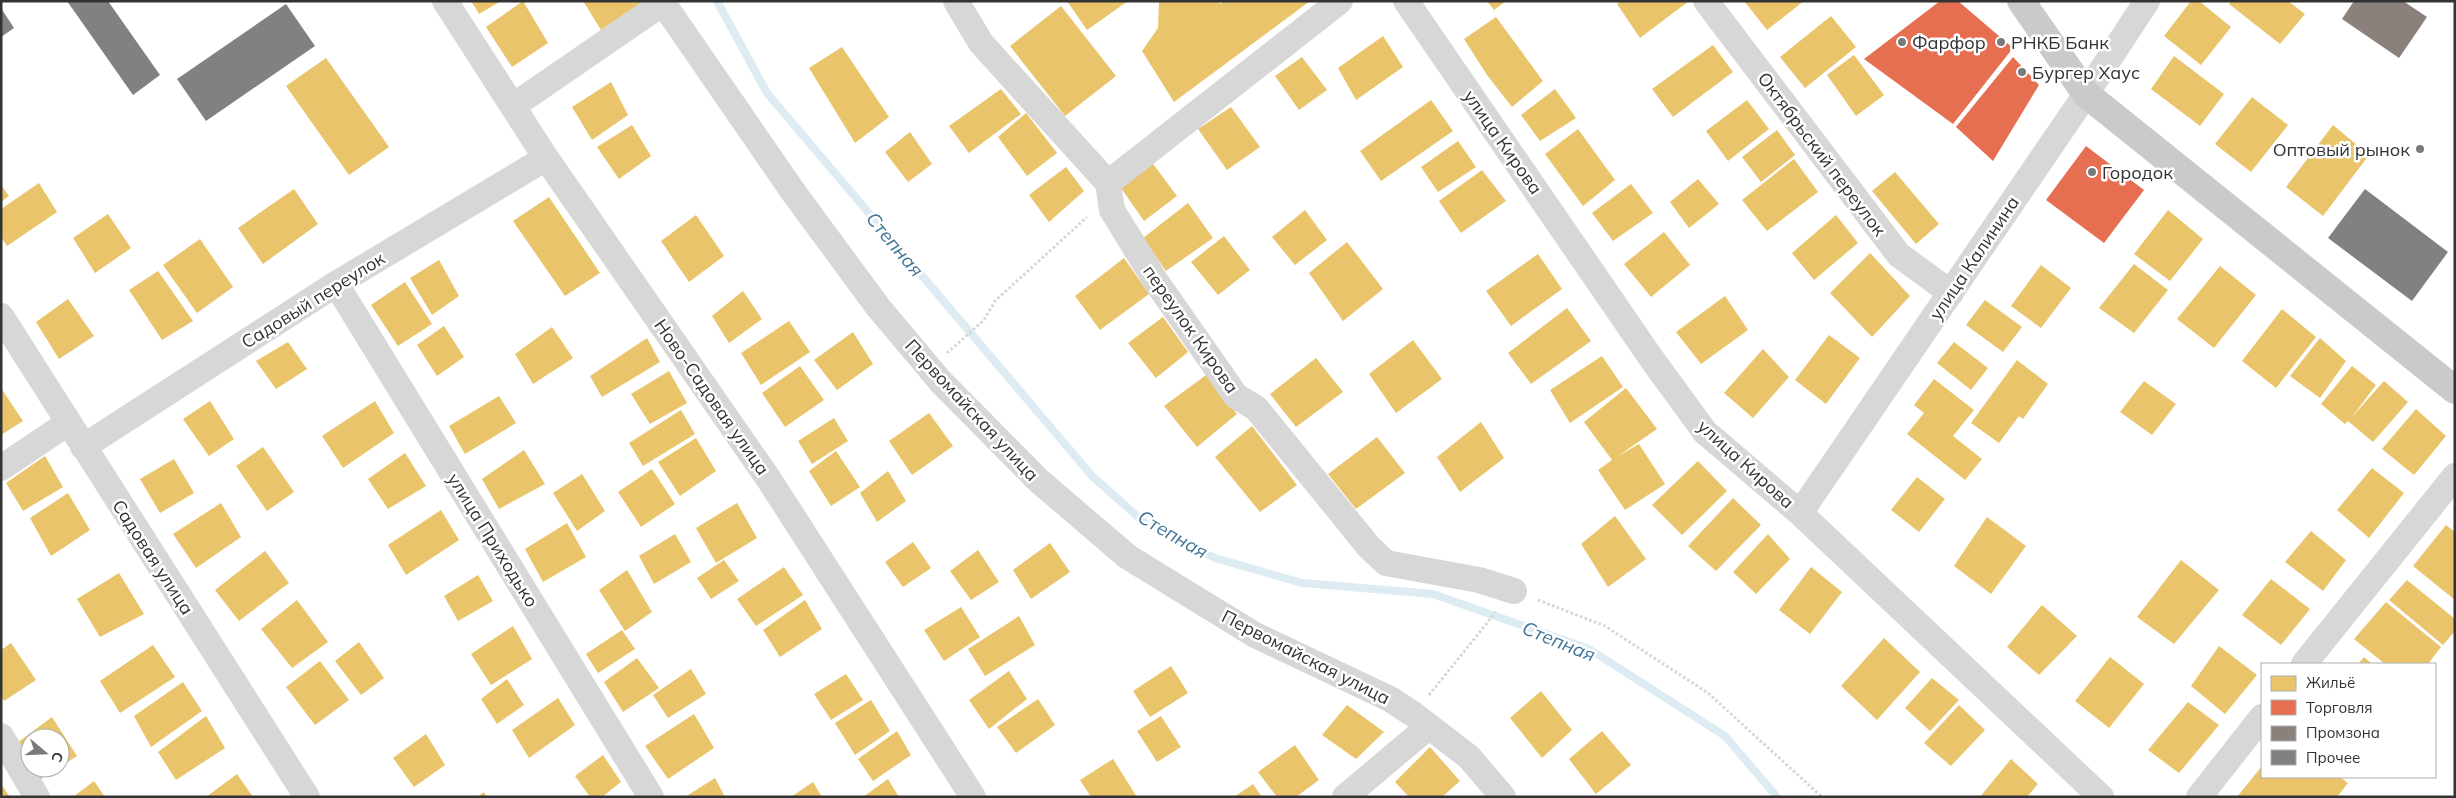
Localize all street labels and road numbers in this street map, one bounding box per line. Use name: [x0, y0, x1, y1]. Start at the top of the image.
street label: Октябрьский переулок: [1753, 67, 1891, 241]
street label: улица Кирова: [1459, 85, 1547, 199]
street label: улица Калинина: [1924, 192, 2024, 324]
street label: Садовый переулок: [237, 246, 389, 353]
street label: переулок Кирова: [1138, 261, 1244, 397]
street label: Ново-Садовая улица: [649, 315, 775, 479]
street label: Первомайская улица: [900, 334, 1044, 486]
street label: улица Кирова: [1693, 415, 1799, 513]
street label: улица Приходько: [443, 469, 543, 611]
street label: Садовая улица: [107, 495, 199, 619]
street label: Первомайская улица: [1218, 605, 1394, 709]

